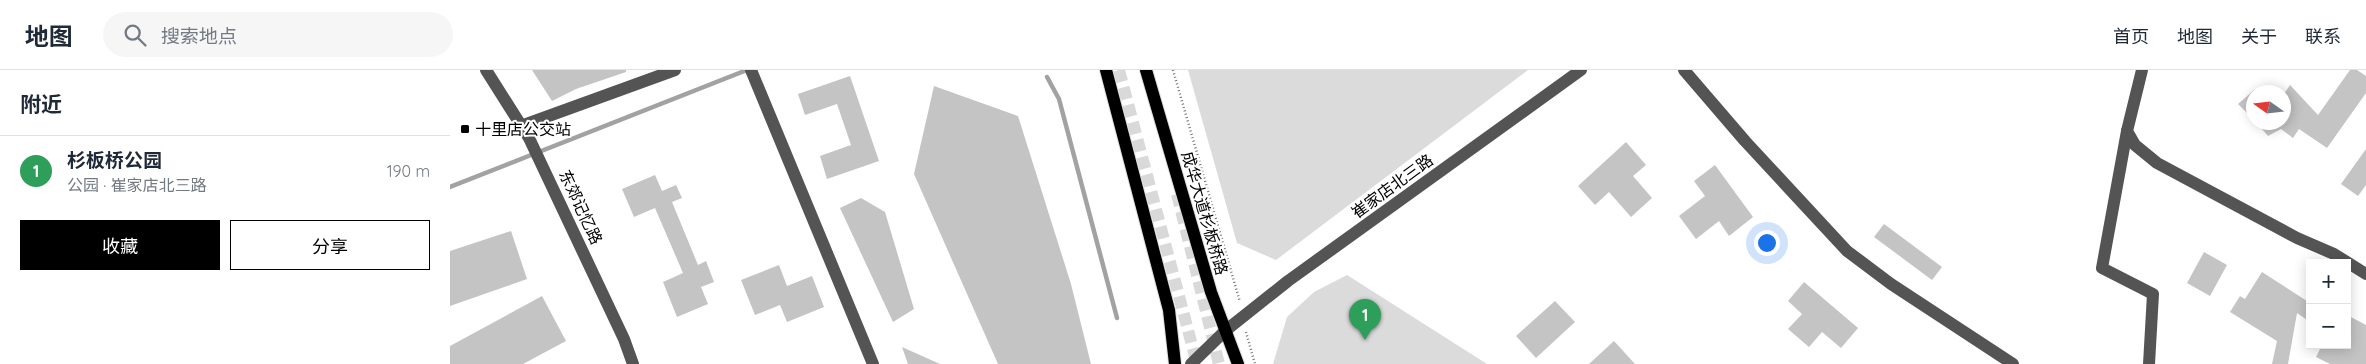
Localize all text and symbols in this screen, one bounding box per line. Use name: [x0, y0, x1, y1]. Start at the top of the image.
search box: [103, 12, 453, 57]
text: 地图: [25, 21, 73, 51]
icon: search: [121, 21, 149, 49]
text: 搜索地点: [161, 24, 237, 48]
text: 首页: [2113, 25, 2149, 48]
text: 地图: [2177, 25, 2213, 48]
text: 关于: [2241, 25, 2277, 48]
text: 联系: [2305, 25, 2341, 48]
north arrow: [2246, 85, 2291, 130]
text: 附近: [20, 91, 62, 117]
place label: 十里店公交站: [475, 119, 571, 139]
marker: 十里店公交站: [459, 123, 471, 135]
text: 杉板桥公园: [67, 148, 162, 172]
street label: 成华大道杉板桥路: [1178, 149, 1232, 277]
street label: 崔家店北三路: [1347, 150, 1437, 222]
text: 1: [33, 161, 39, 181]
text: 190 m: [387, 161, 430, 181]
street label: 东郊记忆路: [555, 167, 607, 247]
text: 公园 · 崔家店北三路: [67, 175, 207, 195]
button: 收藏: [20, 220, 220, 270]
button: 分享: [230, 220, 430, 270]
your location: [1754, 230, 1780, 256]
map controls: [2306, 259, 2351, 349]
button: +: [2306, 259, 2351, 304]
pin: 1: [1349, 299, 1381, 340]
button: −: [2306, 304, 2351, 349]

